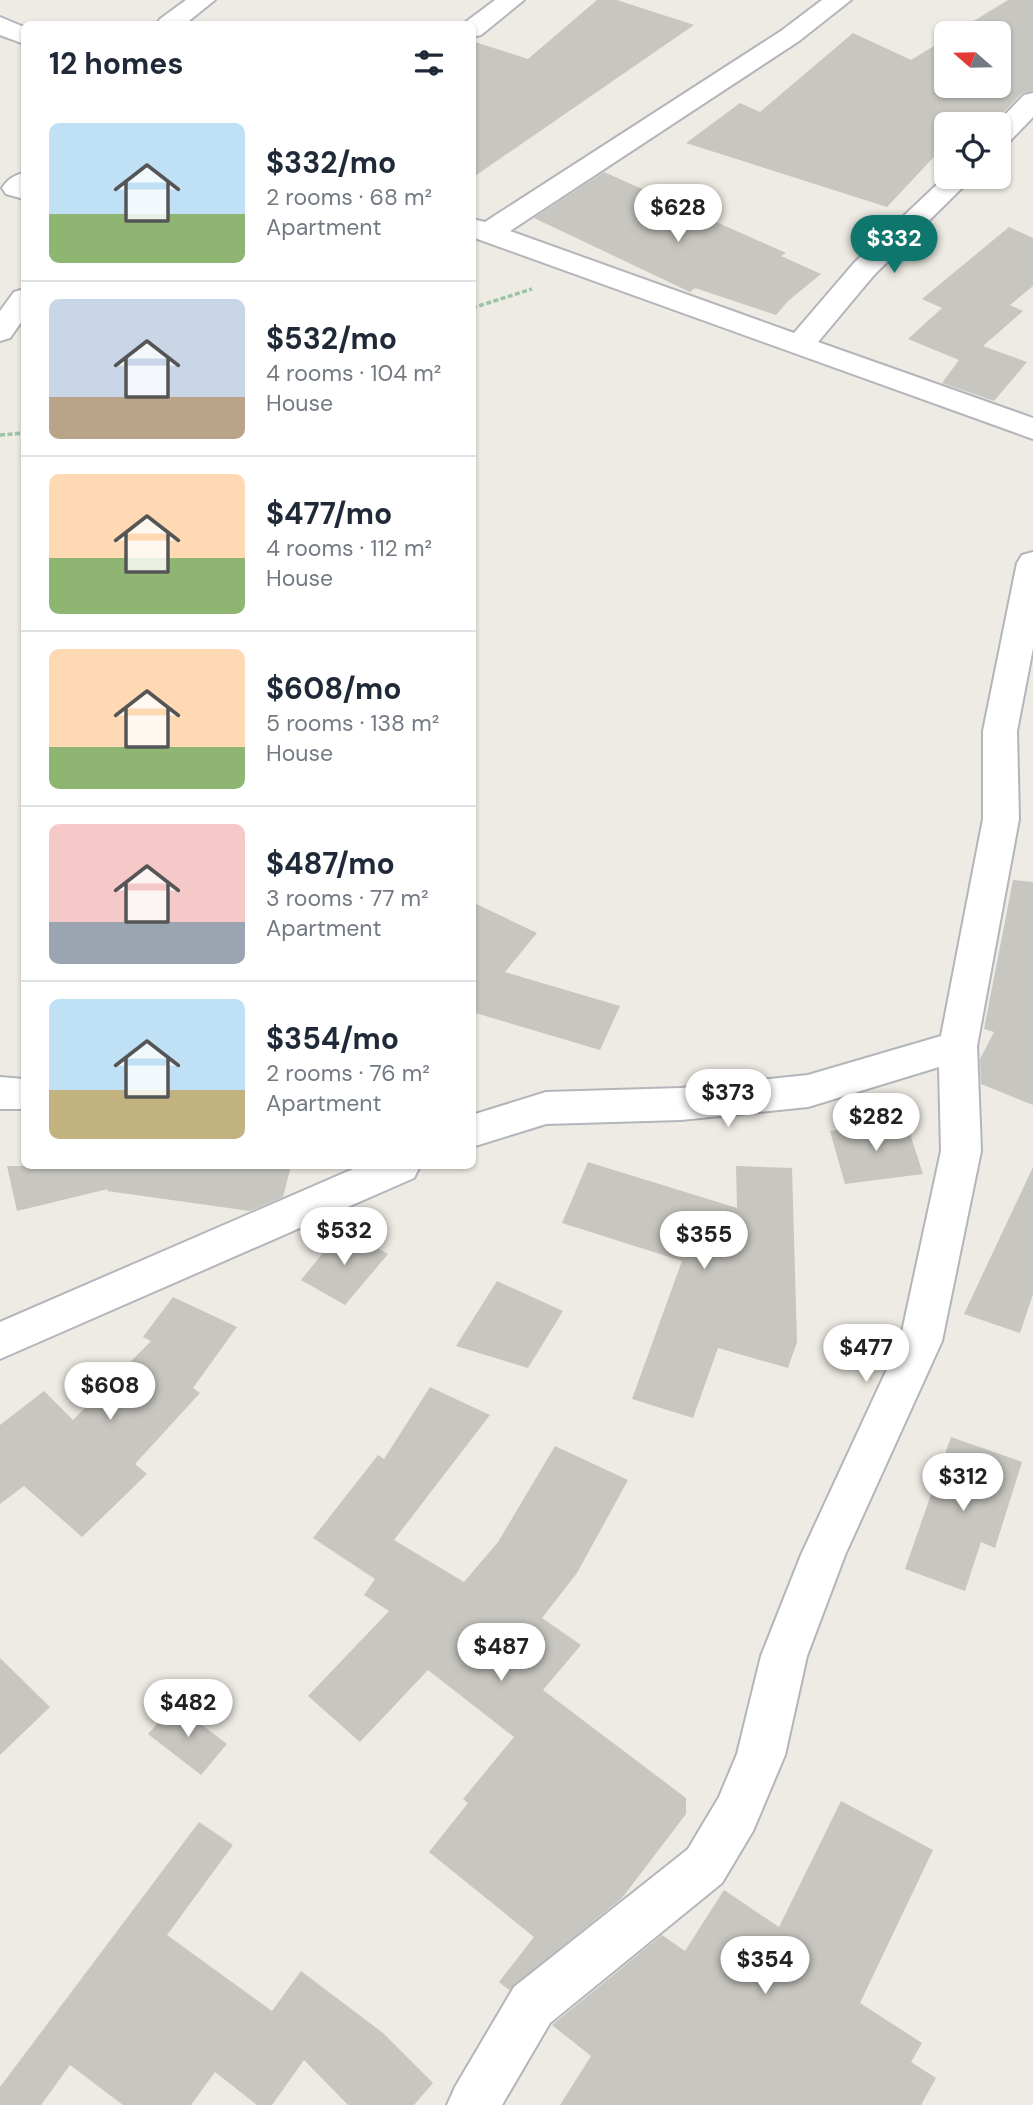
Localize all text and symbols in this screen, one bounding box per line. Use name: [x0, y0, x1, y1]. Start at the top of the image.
north arrow: [934, 21, 1012, 98]
map controls: [934, 21, 1011, 189]
text: 12 homes: [49, 44, 183, 83]
icon: filters: [410, 44, 448, 82]
button: locate: [934, 112, 1011, 189]
text: $332/mo: [266, 143, 396, 182]
icon: home: [105, 151, 189, 235]
text: 2 rooms · 68 m²: [266, 182, 432, 212]
pin: $628: [637, 184, 719, 244]
text: $628: [650, 192, 706, 222]
text: Apartment: [266, 212, 381, 242]
pin: $332: [853, 216, 935, 275]
text: $332: [867, 223, 921, 253]
text: $532/mo: [266, 319, 397, 358]
icon: home: [105, 327, 189, 411]
text: 4 rooms · 104 m²: [266, 358, 441, 388]
text: House: [266, 388, 333, 418]
text: $477/mo: [266, 494, 392, 533]
icon: home: [105, 502, 189, 586]
text: 4 rooms · 112 m²: [266, 533, 432, 563]
text: House: [266, 563, 333, 593]
text: $608/mo: [266, 669, 402, 708]
icon: home: [105, 677, 189, 761]
text: 5 rooms · 138 m²: [266, 708, 439, 738]
text: House: [266, 738, 333, 768]
text: $487/mo: [266, 844, 395, 883]
icon: home: [105, 852, 189, 936]
text: 3 rooms · 77 m²: [266, 883, 429, 913]
text: Apartment: [266, 913, 381, 943]
text: $354/mo: [266, 1019, 399, 1058]
icon: home: [105, 1027, 189, 1111]
text: 2 rooms · 76 m²: [266, 1058, 430, 1088]
pin: $373: [687, 1070, 769, 1129]
text: $373: [701, 1077, 755, 1107]
text: Apartment: [266, 1088, 381, 1118]
pin: $282: [835, 1094, 917, 1153]
text: $282: [849, 1101, 903, 1131]
pin: $532: [303, 1208, 385, 1267]
pin: $355: [663, 1212, 745, 1271]
text: $532: [316, 1215, 372, 1245]
text: $355: [676, 1219, 732, 1249]
pin: $477: [825, 1324, 907, 1384]
text: $477: [839, 1332, 893, 1362]
pin: $608: [69, 1362, 151, 1422]
text: $608: [80, 1370, 140, 1400]
pin: $312: [922, 1454, 1004, 1513]
text: $312: [938, 1461, 988, 1491]
pin: $487: [460, 1624, 542, 1683]
text: $487: [473, 1631, 529, 1661]
pin: $482: [147, 1680, 229, 1739]
text: $482: [160, 1687, 216, 1717]
pin: $354: [724, 1937, 806, 1996]
text: $354: [736, 1944, 794, 1974]

